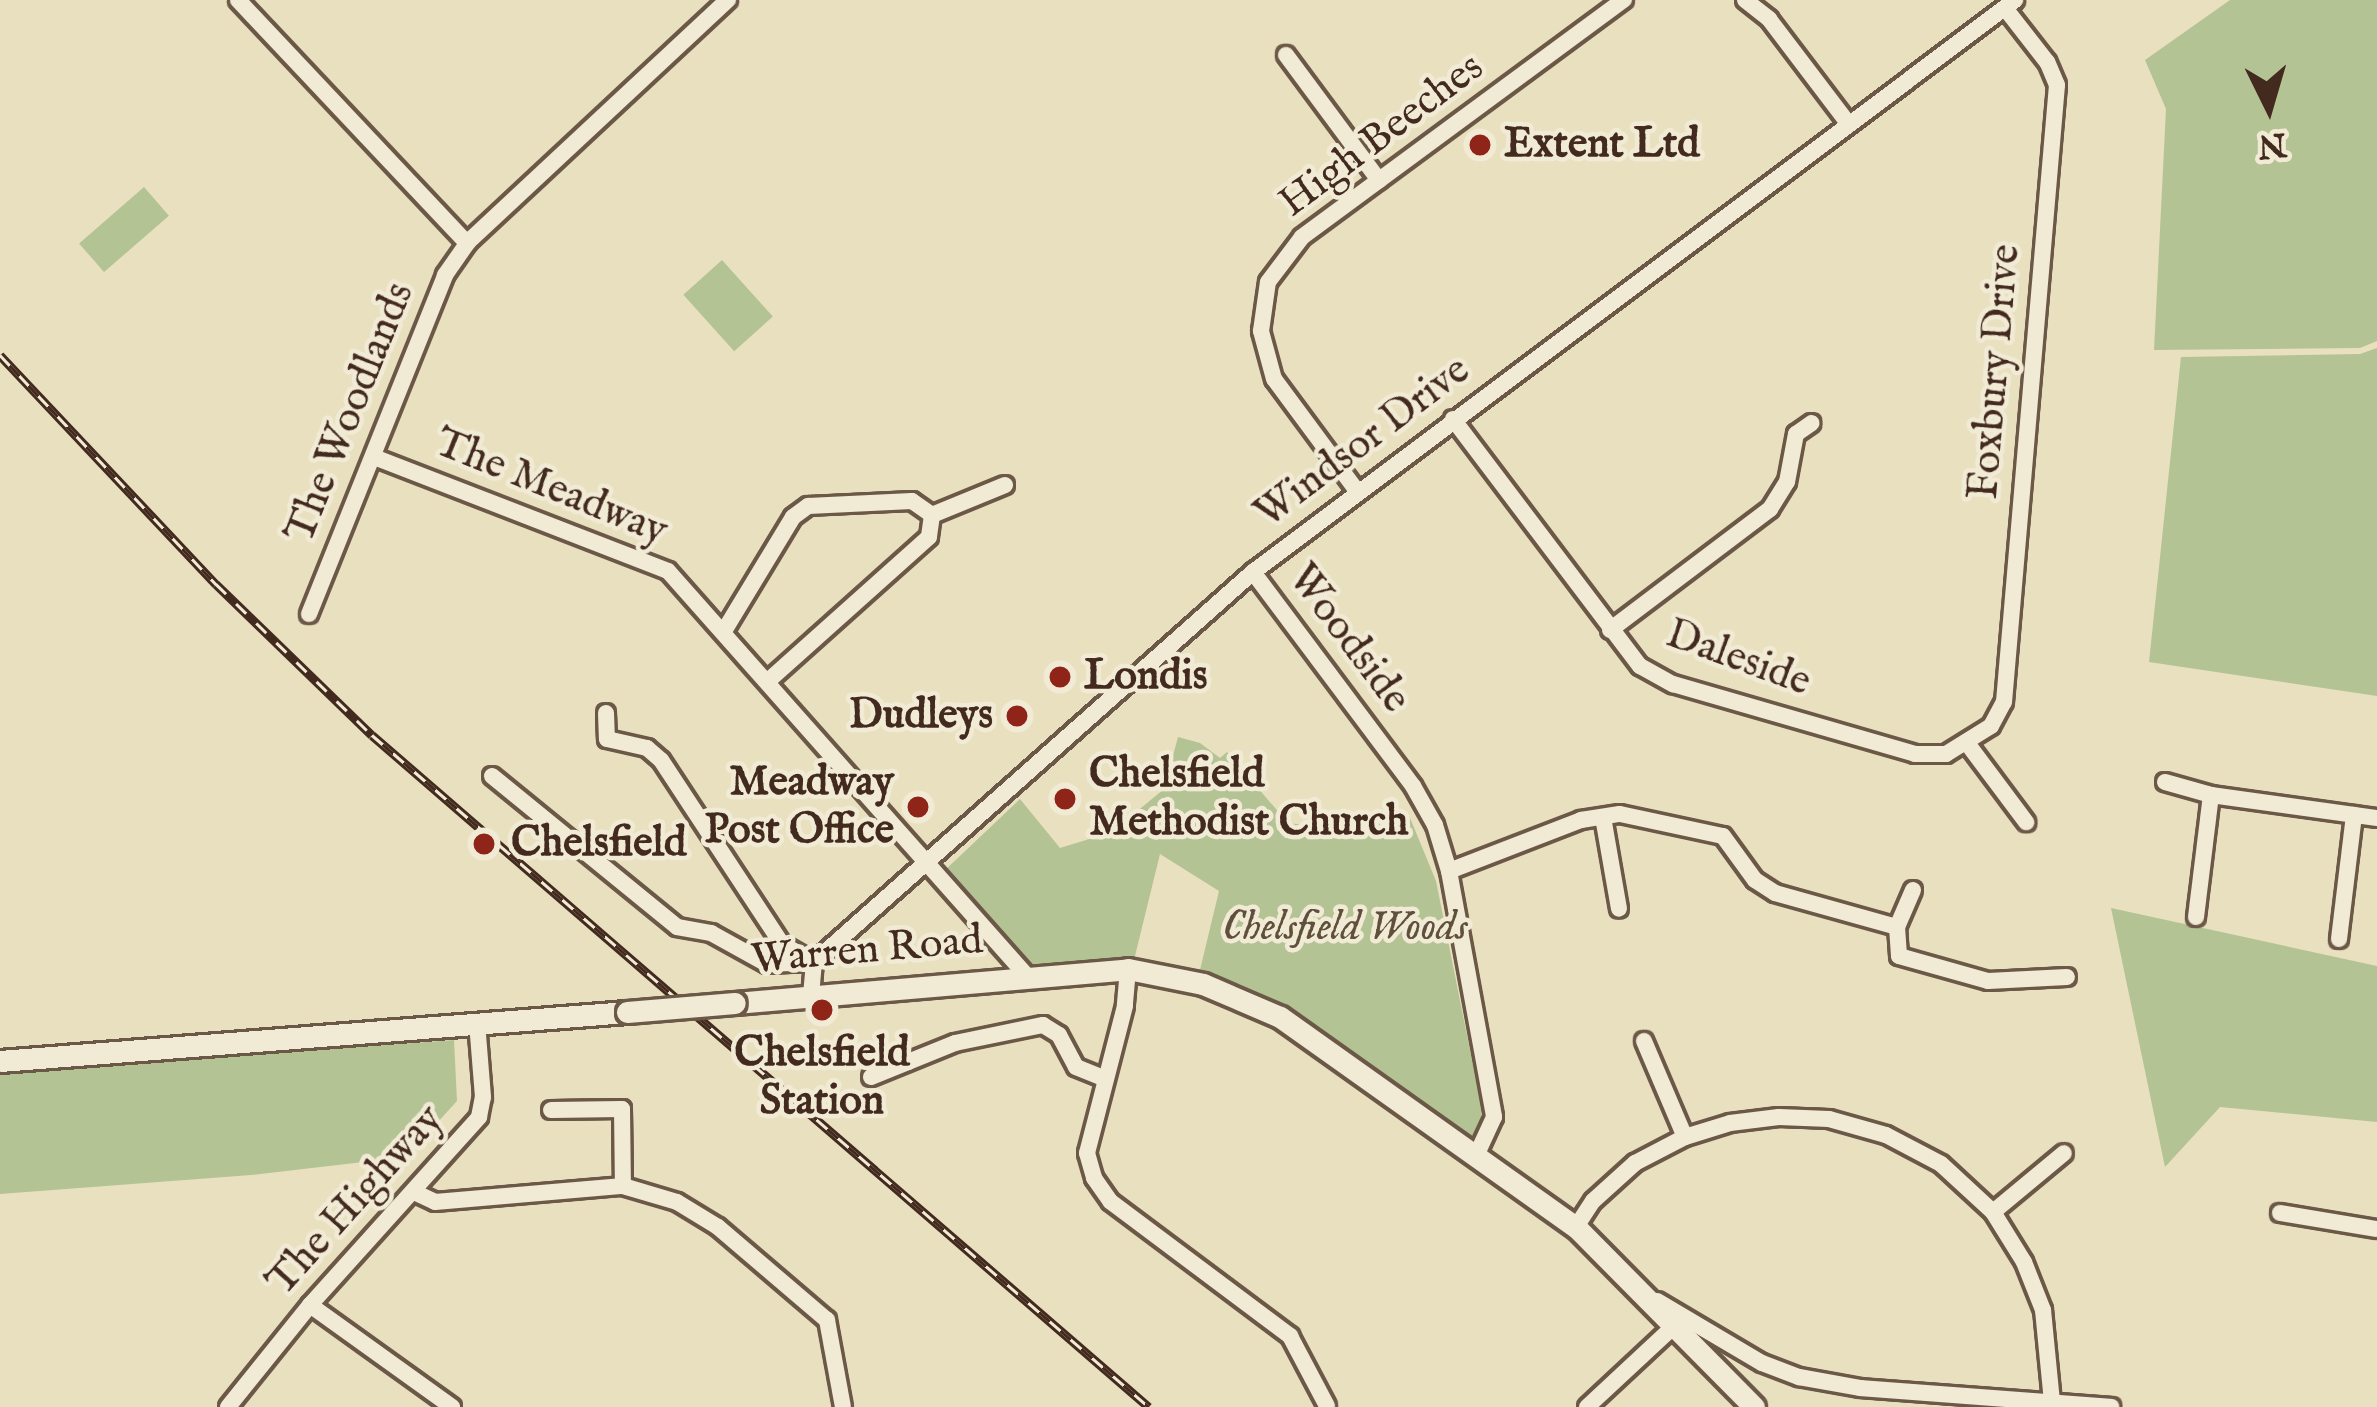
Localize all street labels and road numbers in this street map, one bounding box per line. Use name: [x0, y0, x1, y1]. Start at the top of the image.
street label: High Beeches: [1270, 43, 1494, 229]
street label: Foxbury Drive: [1960, 242, 2032, 502]
street label: The Woodlands: [276, 276, 426, 550]
street label: Windsor Drive: [1246, 346, 1480, 540]
street label: The Meadway: [428, 419, 674, 557]
street label: Woodside: [1276, 555, 1420, 723]
street label: Daleside: [1659, 610, 1817, 708]
street label: Warren Road: [749, 916, 985, 986]
street label: The Highway: [257, 1095, 455, 1307]

